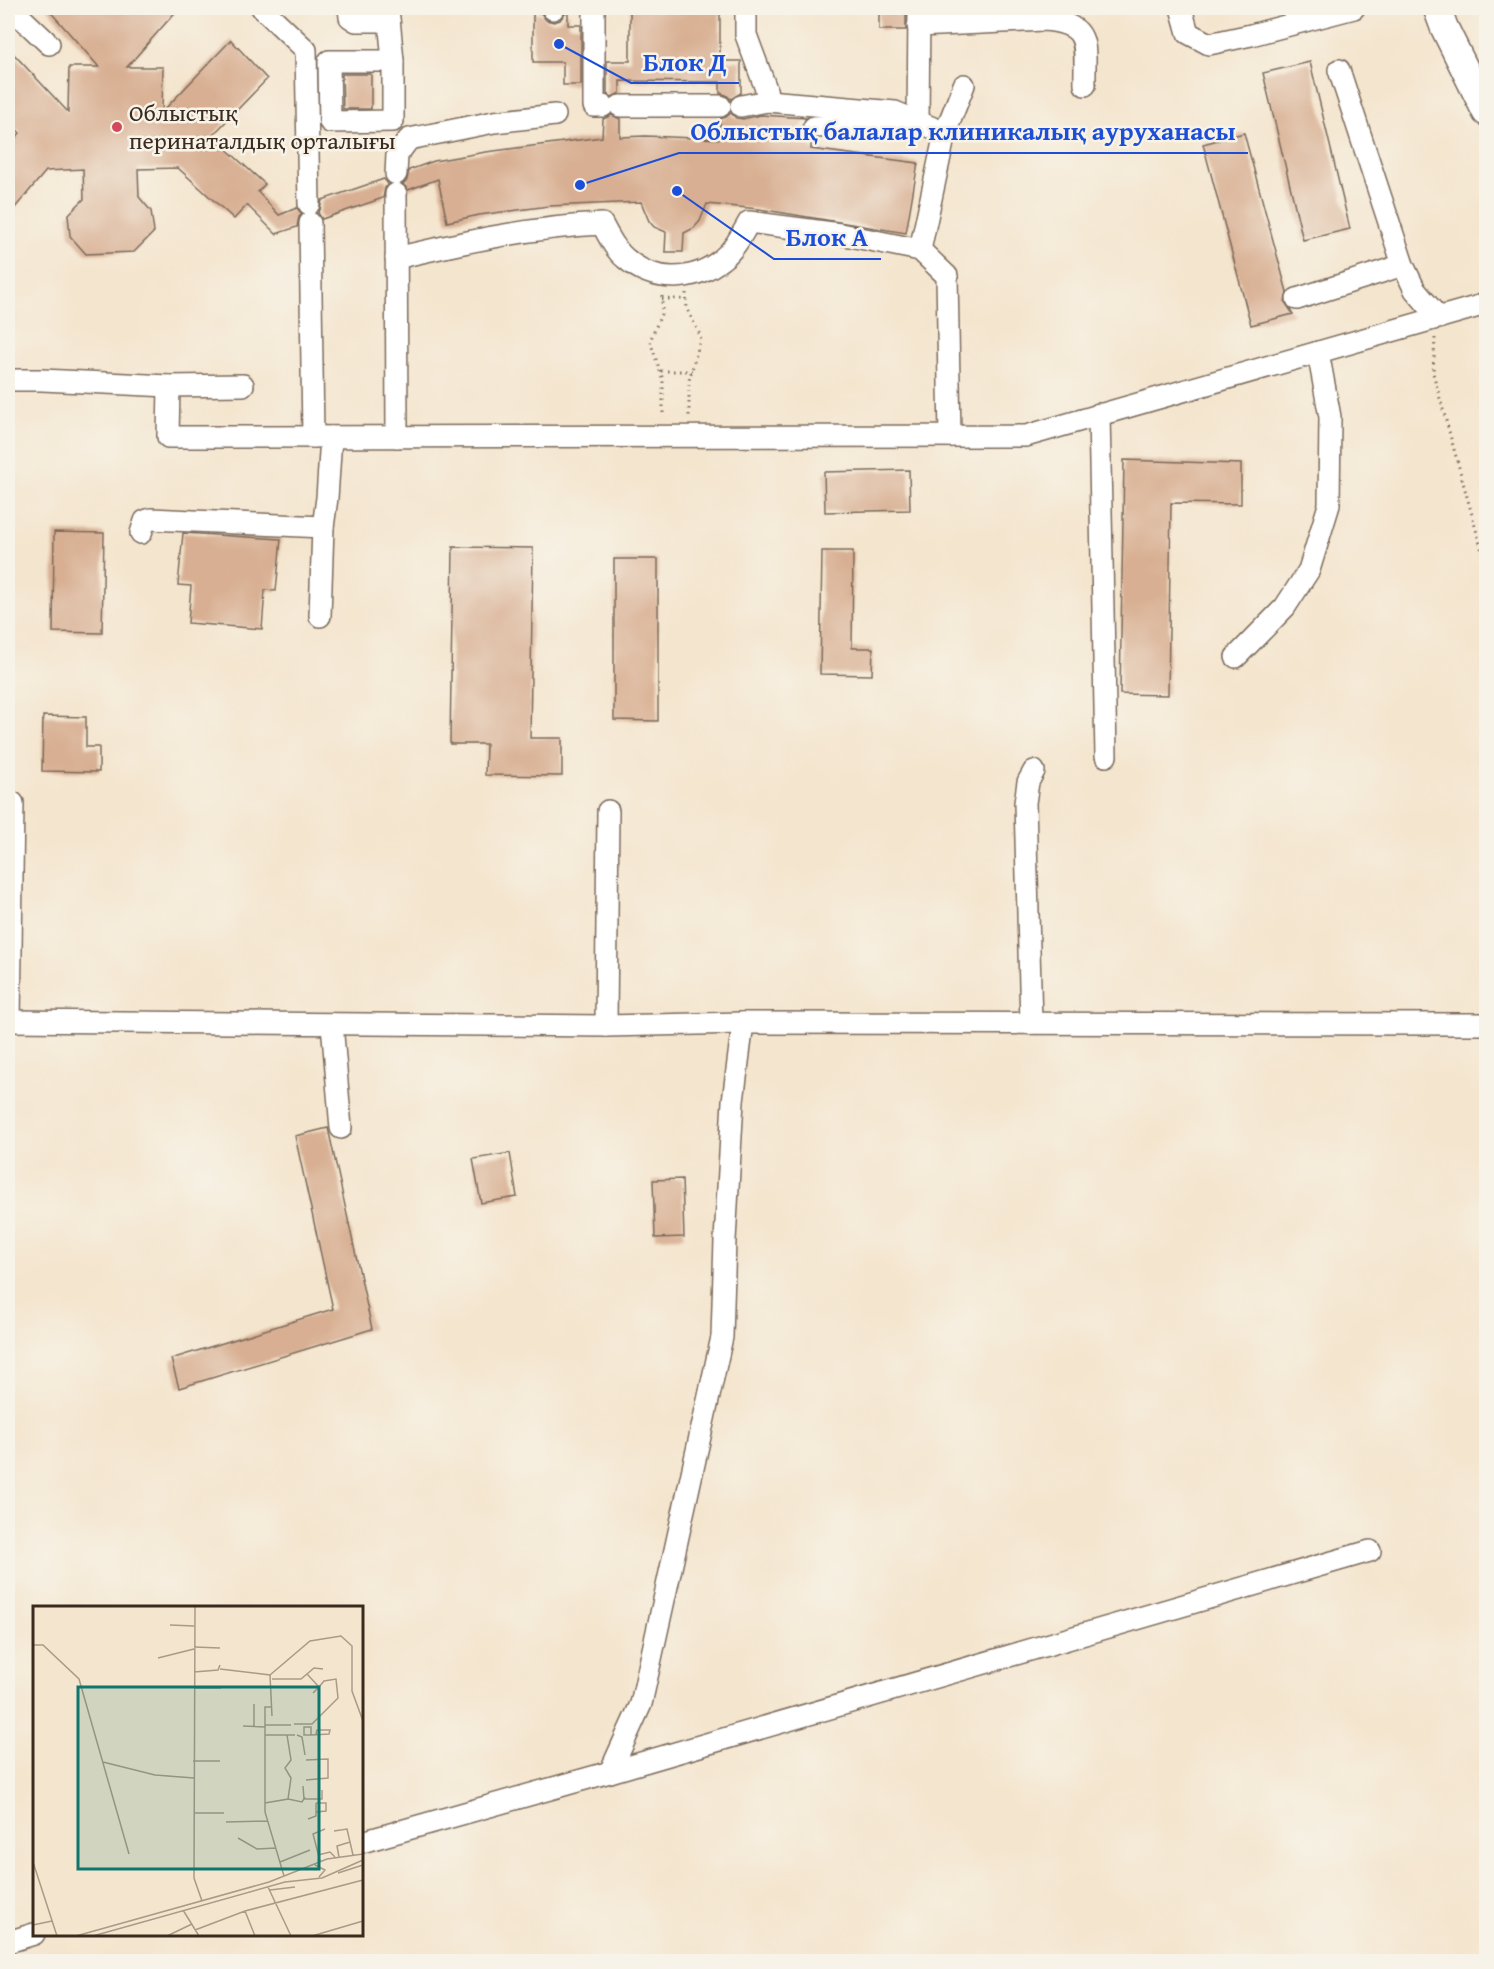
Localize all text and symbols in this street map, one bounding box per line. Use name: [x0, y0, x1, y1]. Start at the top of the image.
callout: Блок Д: [631, 39, 739, 83]
text: Блок Д: [643, 42, 727, 81]
place label: Облыстық перинаталдық орталығы: [129, 95, 396, 158]
callout: Облыстық балалар клиникалық ауруханасы: [679, 109, 1248, 153]
text: Облыстық балалар клиникалық ауруханасы: [690, 111, 1236, 150]
marker: Облыстық перинаталдық орталығы: [110, 120, 124, 134]
callout: Блок А: [774, 215, 881, 259]
text: Блок А: [786, 217, 869, 256]
inset map: [33, 1606, 363, 1936]

